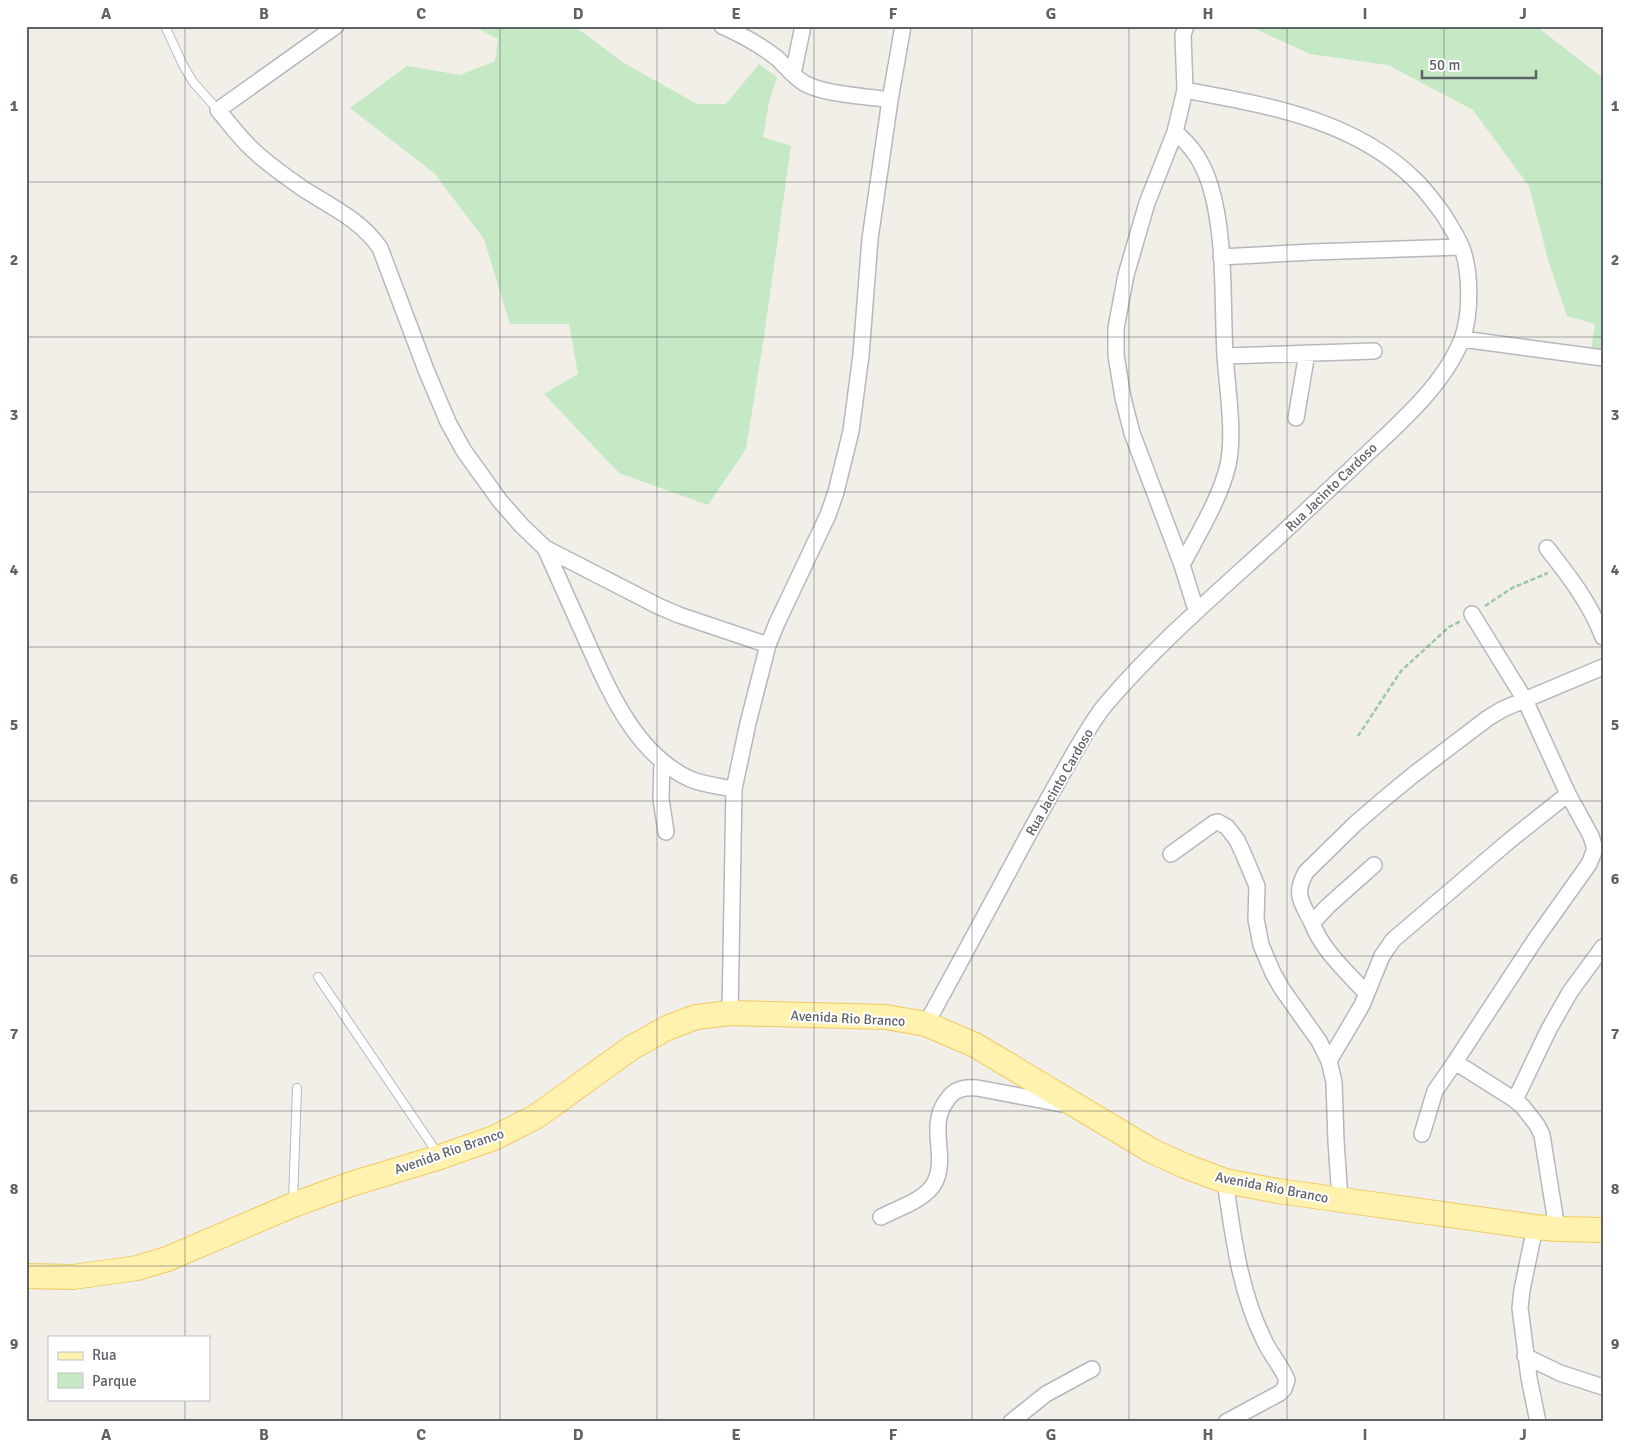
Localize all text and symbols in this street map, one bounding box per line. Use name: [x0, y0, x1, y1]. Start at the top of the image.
text: A: [101, 4, 112, 24]
text: B: [259, 4, 269, 24]
text: C: [416, 4, 426, 24]
text: D: [573, 4, 584, 24]
text: E: [731, 4, 741, 24]
text: F: [889, 4, 898, 24]
text: G: [1046, 4, 1056, 24]
text: H: [1203, 4, 1213, 24]
text: I: [1362, 4, 1368, 24]
text: J: [1519, 4, 1527, 24]
scale bar: [1422, 48, 1535, 80]
text: 50 m: [1429, 56, 1460, 74]
text: 1: [10, 96, 19, 116]
text: 1: [1611, 96, 1620, 116]
text: 2: [10, 250, 18, 270]
text: 2: [1611, 250, 1619, 270]
text: 3: [10, 405, 18, 425]
text: 3: [1611, 405, 1619, 425]
street label: Rua Jacinto Cardoso: [1282, 439, 1381, 535]
text: 4: [10, 560, 19, 580]
text: 4: [1611, 560, 1620, 580]
text: 5: [10, 715, 18, 735]
text: 5: [1611, 715, 1619, 735]
street label: Rua Jacinto Cardoso: [1022, 726, 1097, 839]
text: 6: [10, 869, 19, 889]
text: 6: [1611, 869, 1620, 889]
street label: Avenida Rio Branco: [790, 1007, 906, 1030]
text: 7: [10, 1024, 19, 1044]
text: 7: [1611, 1024, 1620, 1044]
street label: Avenida Rio Branco: [392, 1125, 506, 1178]
street label: Avenida Rio Branco: [1214, 1168, 1330, 1207]
text: 8: [10, 1179, 19, 1199]
text: 8: [1611, 1179, 1620, 1199]
text: 9: [10, 1334, 19, 1354]
text: 9: [1611, 1334, 1620, 1354]
legend: [48, 1336, 210, 1400]
text: Rua: [92, 1346, 117, 1364]
text: Parque: [92, 1372, 137, 1390]
text: A: [101, 1425, 112, 1445]
text: B: [259, 1425, 269, 1445]
text: C: [416, 1425, 426, 1445]
text: D: [573, 1425, 584, 1445]
text: E: [731, 1425, 741, 1445]
text: F: [889, 1425, 898, 1445]
text: G: [1046, 1425, 1056, 1445]
text: H: [1203, 1425, 1213, 1445]
text: I: [1362, 1425, 1368, 1445]
text: J: [1519, 1425, 1527, 1445]

